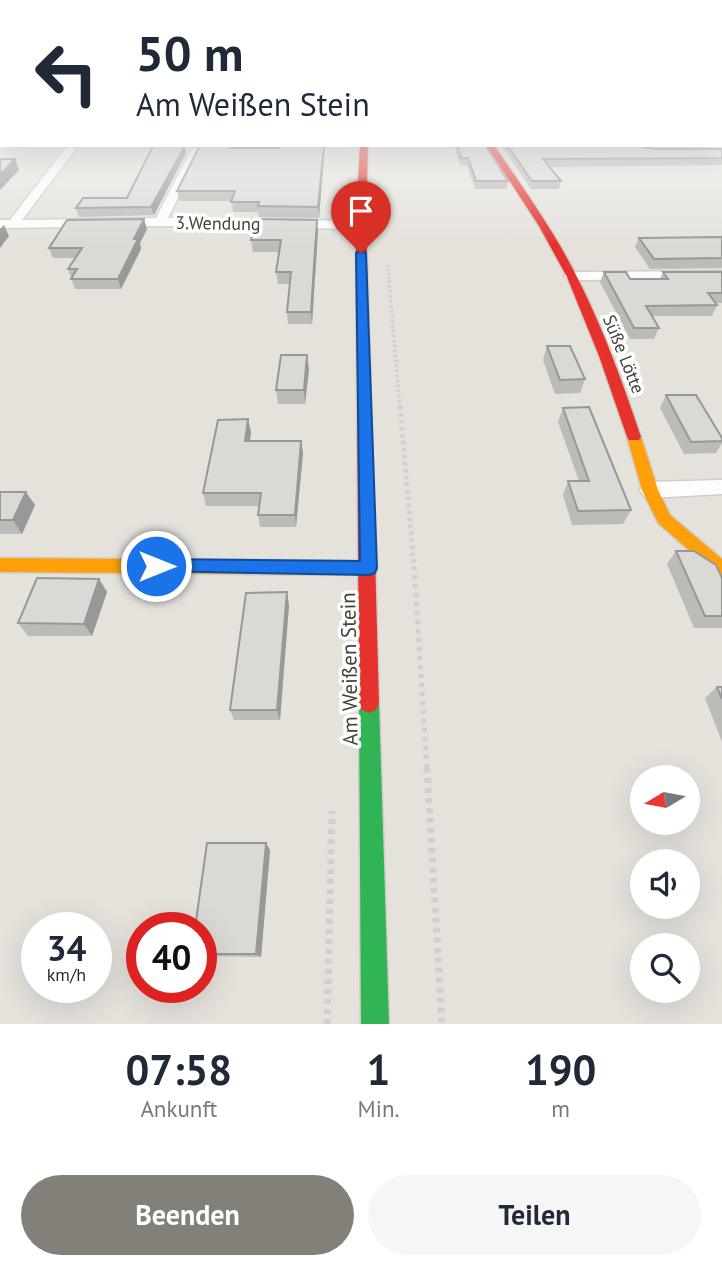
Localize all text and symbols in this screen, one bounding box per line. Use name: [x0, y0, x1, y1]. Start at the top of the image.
text: 50 m: [136, 21, 243, 85]
icon: left: [21, 28, 112, 119]
text: Am Weißen Stein: [136, 83, 370, 125]
pin: [331, 181, 391, 253]
icon: arrive: [342, 192, 380, 230]
street label: 3.Wendung: [175, 211, 261, 235]
street label: Süße Lötte: [598, 311, 650, 397]
position arrow: [119, 529, 193, 603]
street label: Am Weißen Stein: [334, 592, 364, 746]
north arrow: [630, 765, 700, 835]
map controls: [630, 765, 700, 1003]
button: sound: [630, 849, 700, 919]
speed limit sign: 40: [126, 912, 217, 1003]
text: 34: [47, 925, 86, 971]
button: search: [630, 933, 700, 1003]
text: km/h: [47, 963, 86, 986]
text: 07:58: [126, 1042, 232, 1097]
text: 1: [367, 1042, 390, 1097]
text: 190: [525, 1042, 596, 1097]
text: Ankunft: [140, 1094, 217, 1123]
text: Min.: [358, 1094, 399, 1123]
text: m: [551, 1094, 570, 1123]
button: Beenden: [21, 1175, 354, 1255]
button: Teilen: [368, 1175, 701, 1255]

